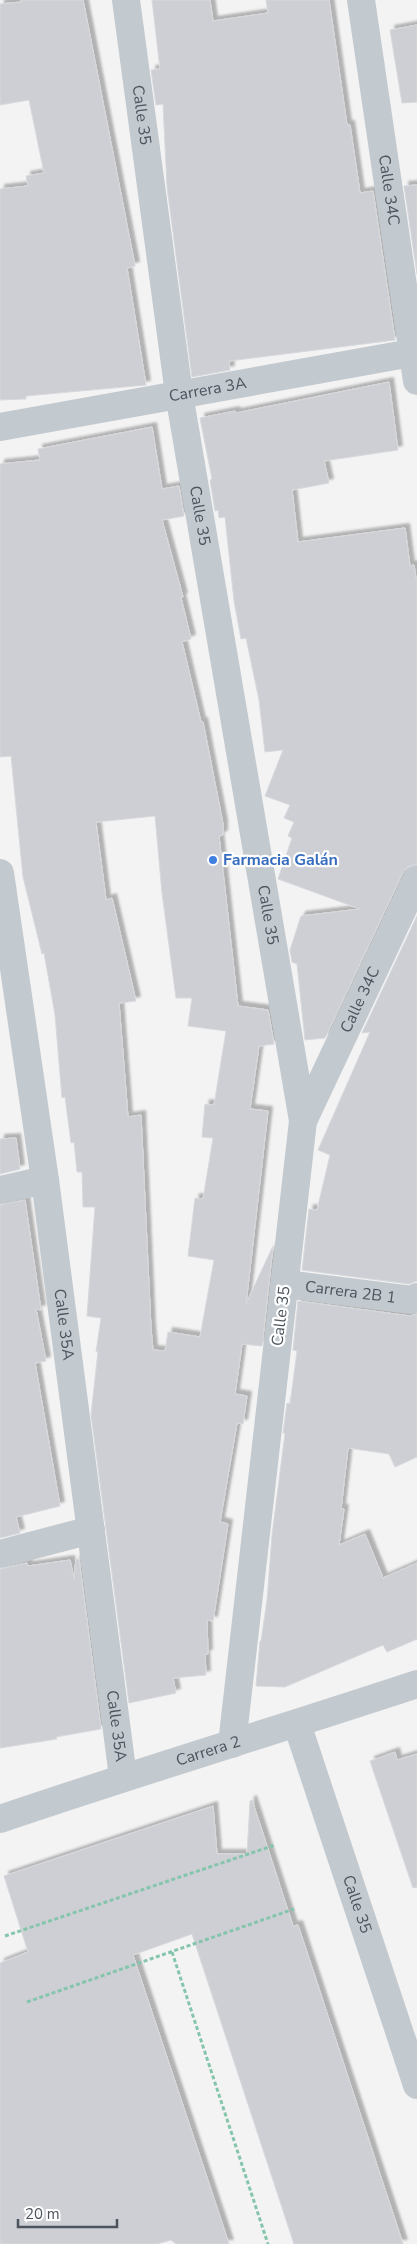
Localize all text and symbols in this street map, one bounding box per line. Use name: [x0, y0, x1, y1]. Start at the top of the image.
street label: Calle 35: [127, 84, 156, 146]
street label: Calle 34C: [373, 153, 405, 227]
street label: Carrera 3A: [167, 372, 249, 407]
street label: Calle 35: [184, 484, 216, 547]
place label: Farmacia Galán: [223, 849, 338, 871]
marker: Farmacia Galán: [207, 854, 219, 866]
street label: Calle 35: [252, 883, 284, 946]
street label: Calle 34C: [335, 963, 385, 1037]
street label: Carrera 2B 1: [304, 1276, 397, 1309]
street label: Calle 35: [266, 1285, 296, 1347]
street label: Calle 35A: [48, 1287, 79, 1362]
street label: Calle 35A: [101, 1689, 132, 1763]
street label: Carrera 2: [173, 1731, 243, 1772]
street label: Calle 35: [337, 1872, 377, 1936]
scale bar: [18, 2196, 116, 2228]
text: 20 m: [25, 2204, 60, 2224]

